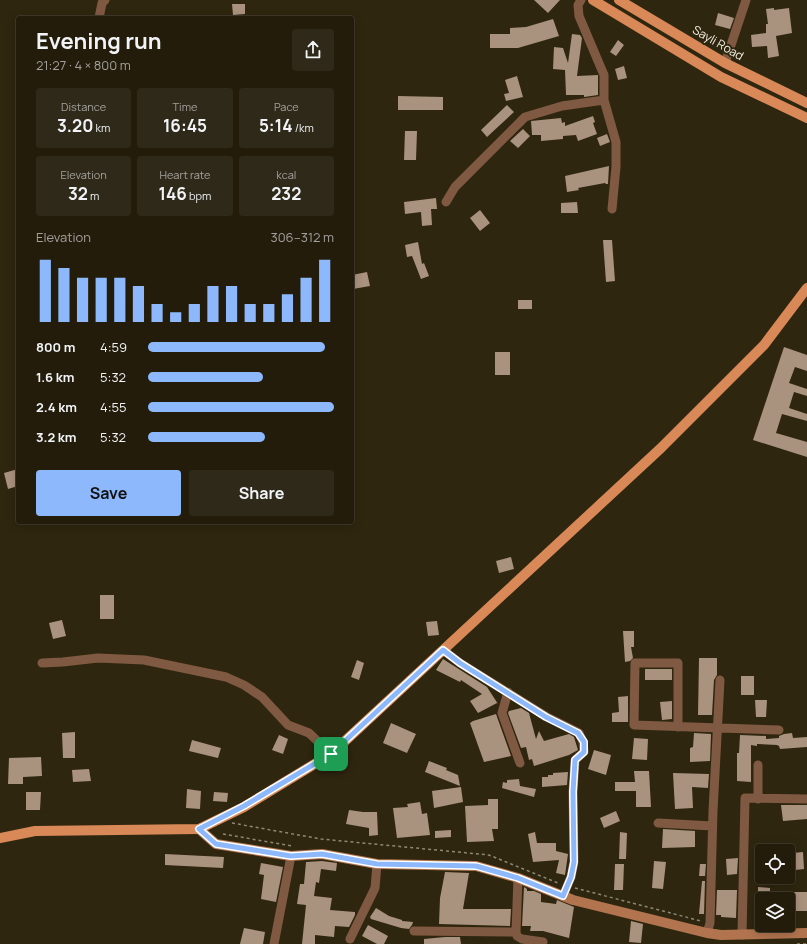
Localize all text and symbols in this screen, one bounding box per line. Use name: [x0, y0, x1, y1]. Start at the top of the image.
street label: Sayli Road: [690, 21, 747, 64]
text: Evening run: [36, 26, 161, 56]
button: share: [292, 29, 334, 71]
text: 21:27 · 4 × 800 m: [36, 56, 131, 74]
text: Distance: [61, 99, 106, 114]
text: Time: [173, 99, 197, 114]
text: Pace: [274, 99, 299, 114]
text: 3.20: [57, 114, 93, 137]
text: 16:45: [163, 114, 207, 137]
text: 5:14: [259, 114, 292, 137]
text: km: [93, 120, 110, 135]
text: /km: [292, 120, 314, 135]
text: Elevation: [60, 167, 107, 182]
text: Heart rate: [159, 167, 211, 182]
text: kcal: [276, 167, 296, 182]
text: 32: [68, 182, 88, 205]
text: 146: [159, 182, 187, 205]
text: 232: [271, 182, 301, 205]
text: m: [88, 188, 99, 203]
text: bpm: [187, 188, 211, 203]
text: Elevation: [36, 228, 91, 246]
text: 306–312 m: [271, 228, 334, 246]
text: 800 m: [36, 338, 75, 356]
text: 4:59: [100, 338, 127, 356]
text: 1.6 km: [36, 368, 74, 386]
text: 5:32: [100, 368, 126, 386]
text: 2.4 km: [36, 398, 77, 416]
text: 4:55: [100, 398, 127, 416]
text: 3.2 km: [36, 428, 77, 446]
text: 5:32: [100, 428, 126, 446]
button: Save: [36, 470, 181, 516]
button: Share: [189, 470, 334, 516]
pin: [314, 737, 348, 771]
icon: arrive: [320, 743, 342, 765]
map controls: [755, 844, 795, 932]
button: locate: [755, 844, 795, 884]
button: layers: [755, 892, 795, 932]

